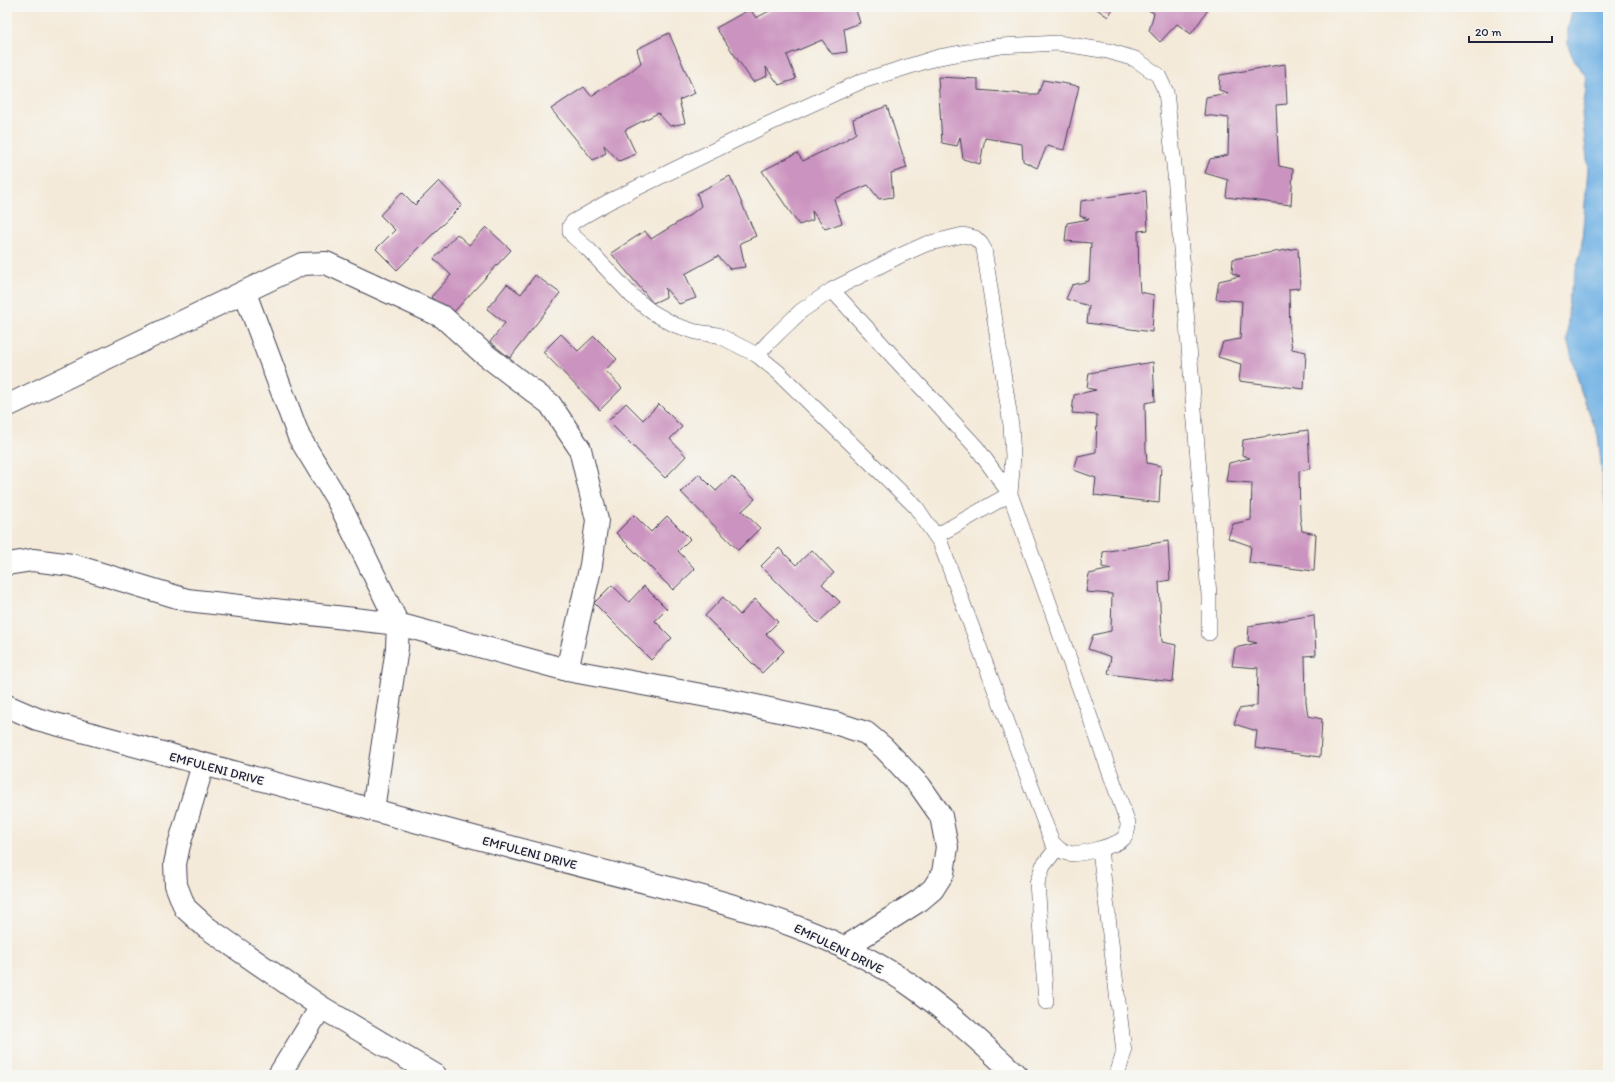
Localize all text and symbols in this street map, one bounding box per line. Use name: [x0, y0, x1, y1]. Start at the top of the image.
scale bar: [1469, 18, 1552, 44]
text: 20 m: [1475, 25, 1502, 39]
street label: EMFULENI DRIVE: [168, 749, 266, 788]
street label: EMFULENI DRIVE: [481, 833, 579, 872]
street label: EMFULENI DRIVE: [792, 920, 886, 977]

